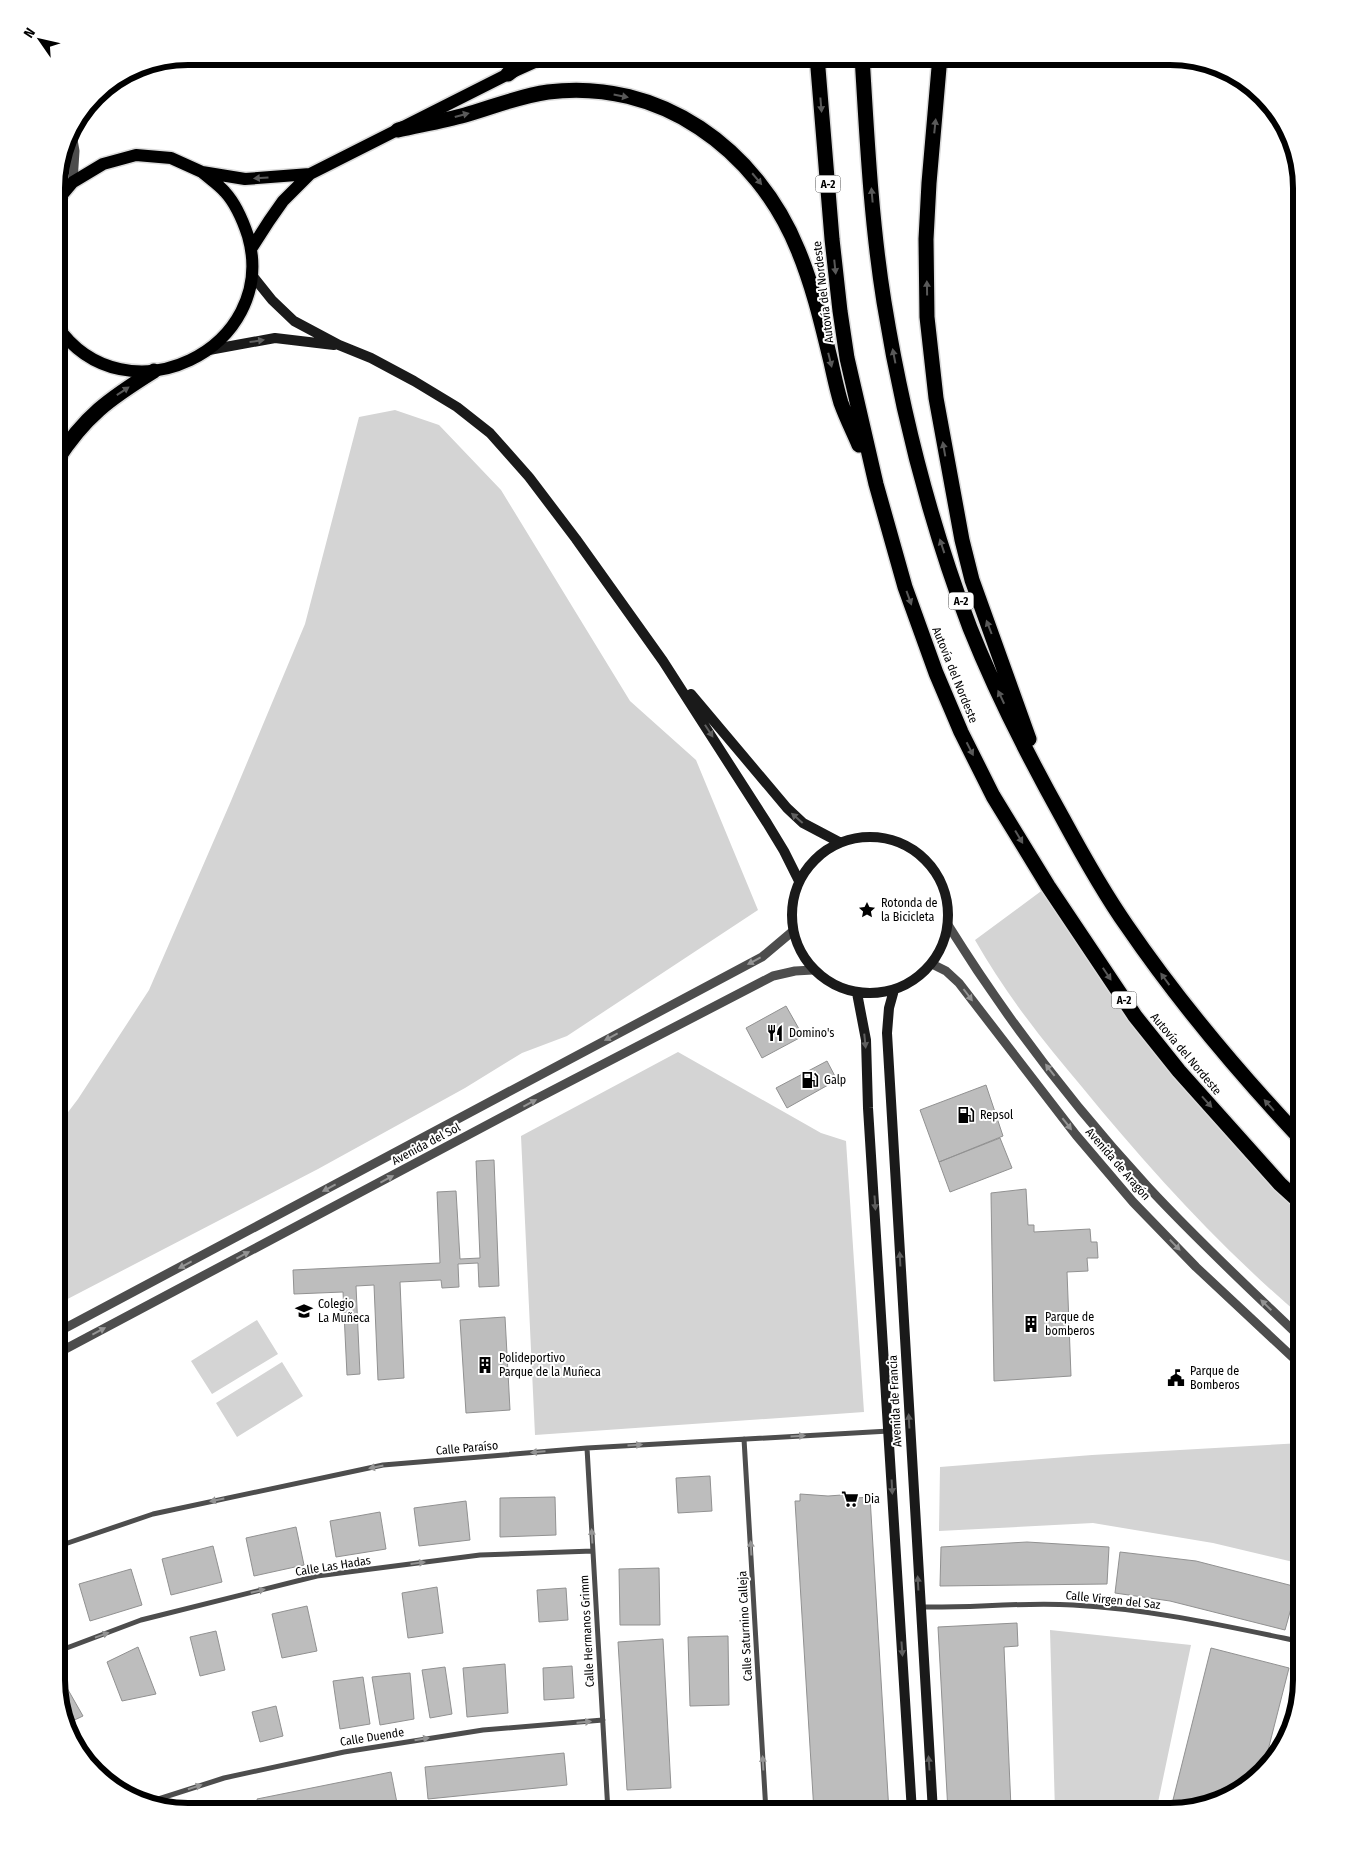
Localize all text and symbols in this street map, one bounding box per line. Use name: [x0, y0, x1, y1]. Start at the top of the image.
north arrow: [15, 15, 65, 65]
text: N: [20, 25, 39, 41]
one-way arrow: [614, 92, 630, 100]
one-way arrow: [818, 97, 826, 113]
one-way arrow: [455, 111, 470, 119]
one-way arrow: [931, 118, 939, 134]
one-way arrow: [751, 172, 762, 185]
one-way arrow: [253, 174, 269, 182]
road number: A-2: [816, 175, 840, 192]
one-way arrow: [868, 187, 876, 203]
street label: Autovía del Nordeste: [810, 240, 836, 344]
one-way arrow: [831, 259, 839, 275]
one-way arrow: [922, 280, 930, 296]
one-way arrow: [249, 336, 265, 344]
one-way arrow: [889, 348, 897, 364]
one-way arrow: [827, 352, 835, 367]
one-way arrow: [116, 386, 130, 396]
one-way arrow: [940, 442, 948, 457]
one-way arrow: [938, 538, 946, 553]
one-way arrow: [906, 591, 913, 606]
road number: A-2: [948, 592, 974, 610]
one-way arrow: [985, 619, 992, 634]
street label: Autovía del Nordeste: [929, 625, 981, 725]
one-way arrow: [996, 690, 1005, 705]
one-way arrow: [704, 725, 713, 738]
one-way arrow: [966, 742, 974, 756]
one-way arrow: [791, 812, 804, 823]
one-way arrow: [1014, 831, 1023, 844]
place label: Rotonda de la Bicicleta: [881, 896, 938, 924]
place icon: Rotonda de la Bicicleta: [857, 900, 877, 920]
one-way arrow: [747, 957, 761, 965]
one-way arrow: [1102, 967, 1112, 981]
one-way arrow: [1160, 973, 1171, 986]
one-way arrow: [963, 988, 973, 1002]
road number: A-2: [1112, 992, 1136, 1008]
street label: Autovía del Nordeste: [1148, 1010, 1224, 1098]
restaurant icon: Domino's: [765, 1023, 785, 1043]
place label: Domino's: [789, 1026, 834, 1040]
one-way arrow: [603, 1033, 618, 1041]
one-way arrow: [861, 1033, 869, 1049]
one-way arrow: [1045, 1064, 1056, 1077]
fuel station icon: Galp: [800, 1070, 820, 1090]
place label: Galp: [824, 1073, 846, 1087]
one-way arrow: [1201, 1095, 1213, 1107]
one-way arrow: [523, 1099, 537, 1107]
one-way arrow: [1263, 1099, 1275, 1111]
fuel station icon: Repsol: [956, 1105, 976, 1125]
place label: Repsol: [980, 1108, 1013, 1122]
one-way arrow: [1062, 1117, 1072, 1131]
street label: Avenida del Sol: [389, 1120, 463, 1168]
street label: Avenida de Aragón: [1083, 1125, 1153, 1203]
one-way arrow: [380, 1175, 394, 1183]
one-way arrow: [322, 1184, 335, 1193]
one-way arrow: [871, 1195, 879, 1211]
one-way arrow: [1169, 1239, 1181, 1251]
one-way arrow: [236, 1251, 251, 1259]
one-way arrow: [896, 1251, 904, 1267]
one-way arrow: [178, 1261, 192, 1269]
place label: Colegio La Muñeca: [318, 1297, 370, 1325]
one-way arrow: [1261, 1299, 1273, 1311]
school or university icon: Colegio La Muñeca: [294, 1301, 314, 1321]
place label: Parque de bomberos: [1045, 1310, 1095, 1338]
building icon: Parque de bomberos: [1021, 1314, 1041, 1334]
one-way arrow: [92, 1327, 107, 1335]
place label: Polideportivo Parque de la Muñeca: [499, 1351, 601, 1379]
building icon: Polideportivo Parque de la Muñeca: [475, 1355, 495, 1375]
street label: Avenida de Francia: [886, 1355, 904, 1447]
place label: Parque de Bomberos: [1190, 1364, 1240, 1392]
public building icon: Parque de Bomberos: [1166, 1368, 1186, 1388]
one-way arrow: [905, 1413, 913, 1429]
one-way arrow: [790, 1432, 806, 1440]
street label: Calle Paraíso: [435, 1438, 499, 1458]
one-way arrow: [628, 1441, 644, 1449]
one-way arrow: [530, 1449, 546, 1457]
one-way arrow: [368, 1463, 384, 1471]
one-way arrow: [888, 1480, 896, 1496]
supermarket icon: Dia: [840, 1489, 860, 1509]
place label: Dia: [864, 1492, 880, 1506]
one-way arrow: [210, 1496, 225, 1504]
one-way arrow: [587, 1528, 595, 1544]
one-way arrow: [746, 1540, 754, 1556]
street label: Calle Las Hadas: [294, 1553, 372, 1579]
one-way arrow: [410, 1559, 426, 1567]
street label: Calle Saturnino Calleja: [735, 1570, 755, 1682]
street label: Calle Hermanos Grimm: [577, 1575, 597, 1687]
one-way arrow: [914, 1575, 922, 1591]
one-way arrow: [251, 1587, 266, 1595]
street label: Calle Virgen del Saz: [1065, 1588, 1161, 1612]
one-way arrow: [95, 1631, 110, 1639]
one-way arrow: [898, 1642, 906, 1658]
one-way arrow: [576, 1717, 592, 1725]
street label: Calle Duende: [339, 1725, 405, 1749]
one-way arrow: [415, 1735, 431, 1743]
one-way arrow: [759, 1755, 767, 1771]
one-way arrow: [925, 1755, 933, 1771]
one-way arrow: [188, 1783, 203, 1790]

